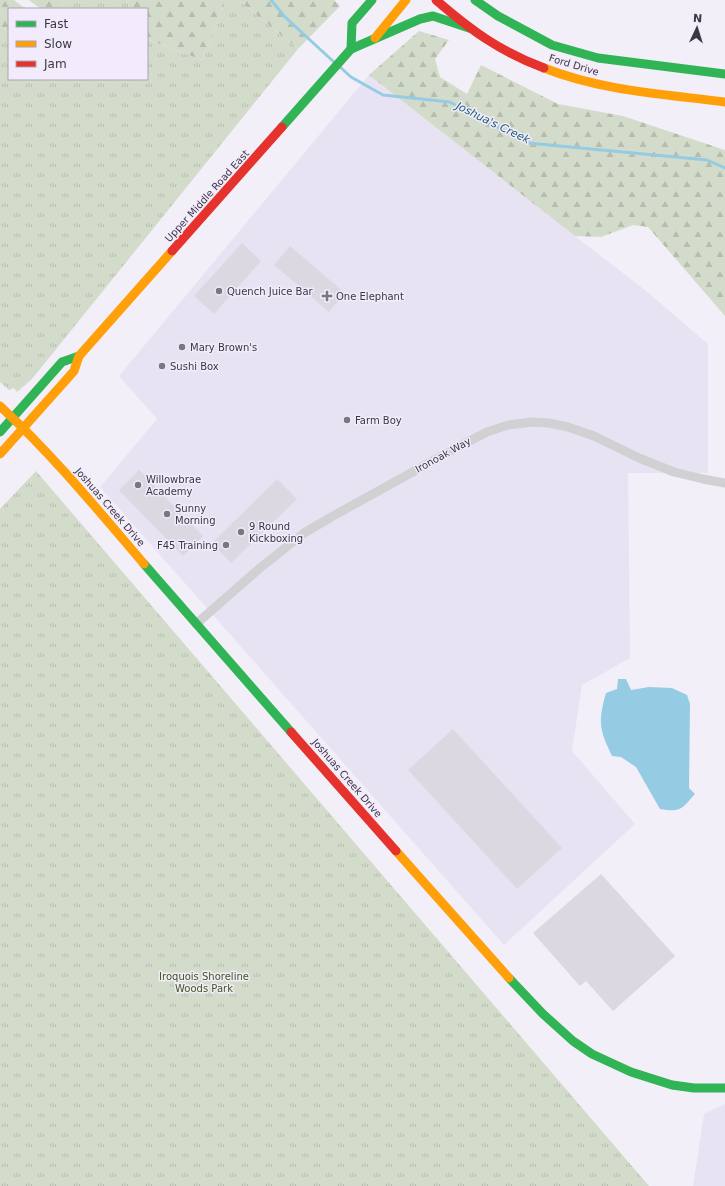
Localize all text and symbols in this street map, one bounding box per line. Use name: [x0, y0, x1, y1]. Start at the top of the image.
legend: [8, 8, 148, 80]
north arrow: [677, 8, 717, 48]
text: N: [693, 12, 703, 25]
text: Fast: [44, 17, 68, 31]
text: Slow: [44, 37, 72, 51]
street label: Ford Drive: [548, 52, 600, 78]
text: Jam: [43, 57, 67, 71]
water label: Joshua's Creek: [452, 99, 533, 147]
street label: Upper Middle Road East: [163, 148, 251, 244]
marker: Quench Juice Bar: [214, 286, 224, 296]
place label: Quench Juice Bar: [227, 286, 314, 297]
marker: One Elephant: [321, 290, 333, 302]
place label: One Elephant: [336, 291, 404, 302]
marker: Mary Brown's: [177, 342, 187, 352]
place label: Mary Brown's: [190, 342, 257, 353]
marker: Sushi Box: [157, 361, 167, 371]
place label: Sushi Box: [170, 361, 219, 372]
marker: Farm Boy: [342, 415, 352, 425]
place label: Farm Boy: [355, 415, 402, 426]
street label: Ironoak Way: [413, 435, 473, 475]
street label: Joshuas Creek Drive: [72, 465, 147, 548]
place label: Willowbrae Academy: [146, 474, 201, 497]
marker: Willowbrae Academy: [133, 480, 143, 490]
place label: Sunny Morning: [175, 503, 215, 526]
marker: Sunny Morning: [162, 509, 172, 519]
place label: 9 Round Kickboxing: [249, 521, 303, 544]
marker: 9 Round Kickboxing: [236, 527, 246, 537]
place label: F45 Training: [157, 540, 218, 551]
marker: F45 Training: [221, 540, 231, 550]
street label: Joshuas Creek Drive: [309, 736, 384, 819]
park label: Iroquois Shoreline Woods Park: [159, 971, 249, 994]

